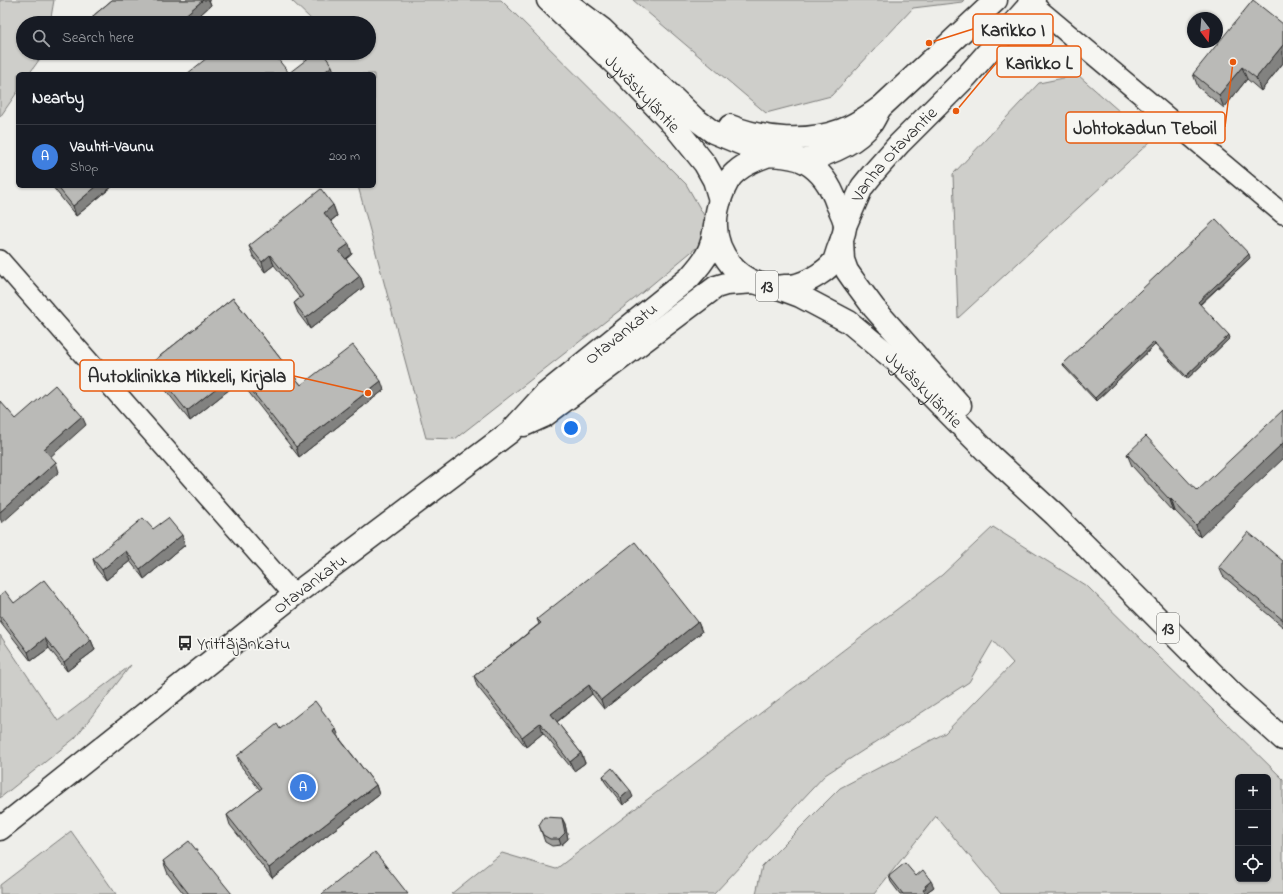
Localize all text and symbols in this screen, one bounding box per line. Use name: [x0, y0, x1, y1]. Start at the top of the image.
north arrow: [1187, 12, 1223, 48]
callout: Karikko I: [973, 14, 1053, 45]
search box: [16, 16, 376, 60]
text: Karikko I: [981, 18, 1045, 45]
icon: search: [30, 27, 52, 49]
text: Search here: [62, 27, 134, 49]
callout: Karikko L: [997, 46, 1081, 77]
street label: Jyväskyläntie: [597, 49, 686, 141]
text: Karikko L: [1005, 51, 1074, 78]
text: Nearby: [32, 86, 84, 111]
street label: Vanha Otavantie: [846, 101, 945, 207]
callout: Johtokadun Teboil: [1066, 112, 1225, 143]
text: Johtokadun Teboil: [1073, 116, 1217, 143]
text: Vauhti-Vaunu: [70, 136, 154, 158]
text: A: [41, 147, 49, 166]
text: 200 m: [329, 147, 360, 166]
text: Shop: [70, 158, 98, 177]
road number: 13: [756, 271, 778, 301]
street label: Otavankatu: [580, 297, 664, 372]
street label: Jyväskyläntie: [878, 346, 968, 436]
callout: Autoklinikka Mikkeli, Kirjala: [80, 360, 294, 391]
text: Autoklinikka Mikkeli, Kirjala: [88, 364, 286, 391]
your location: [561, 418, 581, 438]
street label: Otavankatu: [268, 548, 353, 622]
road number: 13: [1157, 613, 1179, 643]
place label: Yrittäjänkatu: [197, 632, 290, 658]
bus stop icon: Yrittäjänkatu: [176, 634, 194, 652]
pin: A: [290, 772, 316, 802]
map controls: [1235, 774, 1271, 882]
button: +: [1235, 774, 1271, 810]
button: −: [1235, 810, 1271, 846]
button: locate: [1235, 846, 1271, 882]

